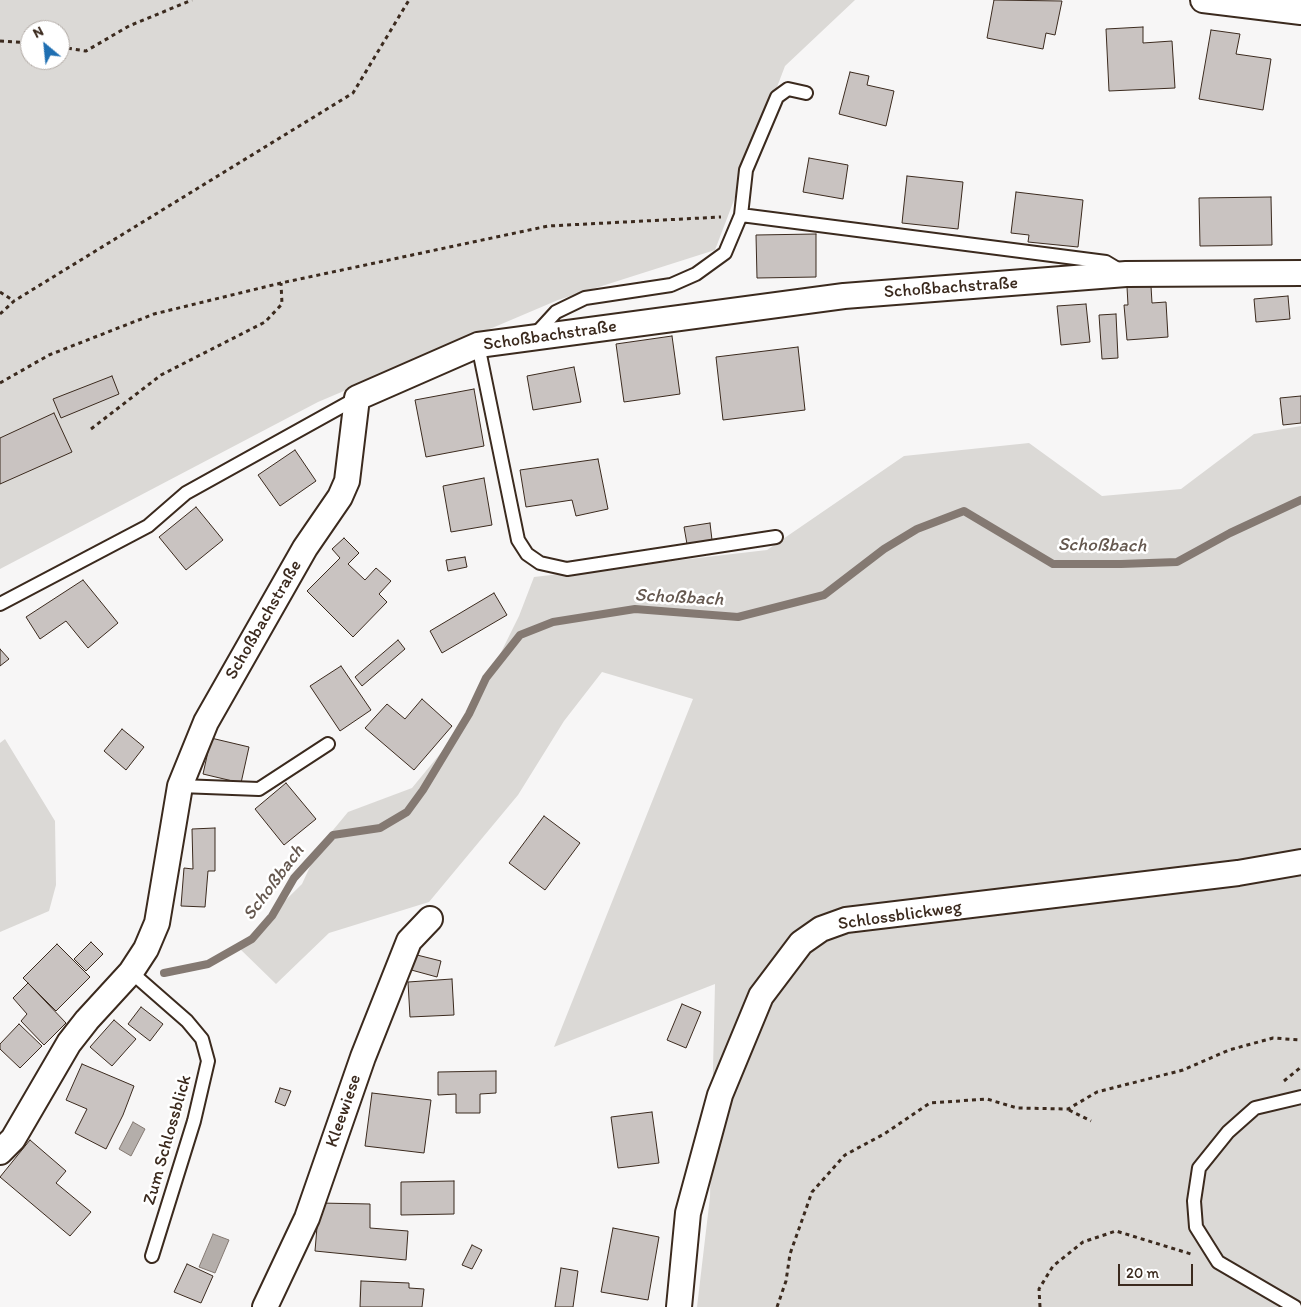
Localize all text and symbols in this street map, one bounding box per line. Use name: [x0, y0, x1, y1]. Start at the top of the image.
north arrow: [20, 20, 70, 70]
text: N: [30, 22, 46, 42]
street label: Schoßbachstraße: [883, 273, 1019, 303]
street label: Schoßbachstraße: [482, 316, 618, 356]
water label: Schoßbach: [1058, 534, 1146, 558]
street label: Schoßbachstraße: [221, 556, 307, 684]
water label: Schoßbach: [634, 584, 724, 612]
water label: Schoßbach: [238, 841, 310, 925]
street label: Schlossblickweg: [837, 897, 963, 935]
street label: Kleewiese: [321, 1072, 367, 1150]
street label: Zum Schlossblick: [139, 1073, 197, 1207]
scale bar: [1121, 1254, 1196, 1286]
text: 20 m: [1126, 1264, 1159, 1282]

